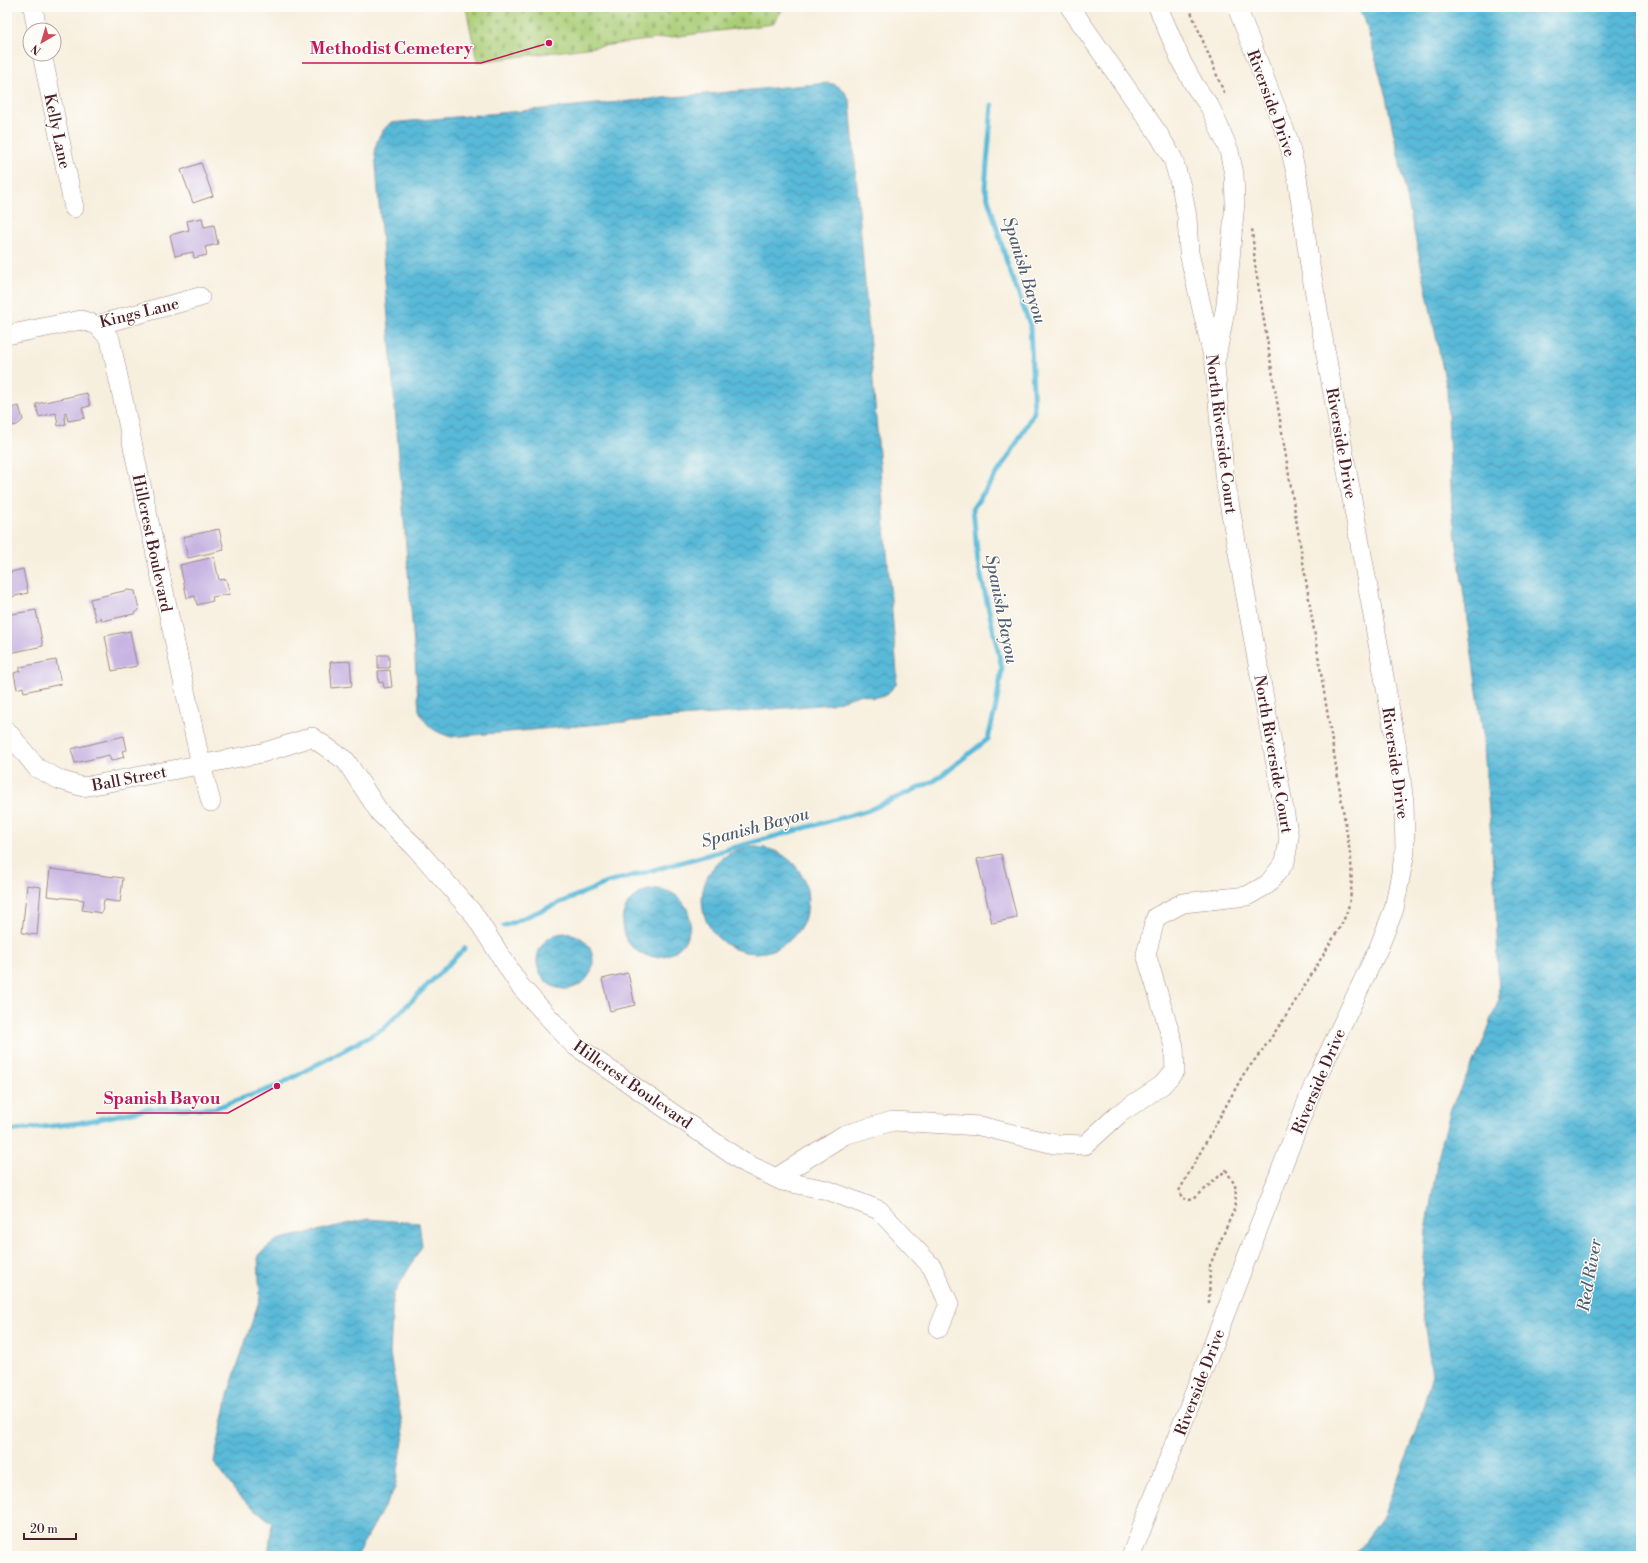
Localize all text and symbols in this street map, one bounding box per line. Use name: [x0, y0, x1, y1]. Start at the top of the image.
north arrow: [22, 22, 62, 62]
callout: Methodist Cemetery: [302, 34, 481, 63]
text: Methodist Cemetery: [310, 38, 473, 60]
text: N: [28, 41, 44, 57]
street label: Riverside Drive: [1242, 47, 1300, 160]
street label: Kelly Lane: [39, 92, 75, 171]
water label: Spanish Bayou: [997, 214, 1051, 327]
street label: Kings Lane: [97, 293, 181, 333]
street label: North Riverside Court: [1201, 353, 1241, 515]
street label: Riverside Drive: [1321, 386, 1361, 500]
street label: Hillcrest Boulevard: [128, 472, 176, 614]
water label: Spanish Bayou: [980, 553, 1022, 666]
street label: North Riverside Court: [1249, 673, 1297, 835]
street label: Riverside Drive: [1377, 706, 1413, 820]
street label: Ball Street: [89, 762, 169, 796]
water label: Spanish Bayou: [699, 803, 812, 853]
street label: Riverside Drive: [1288, 1026, 1350, 1137]
street label: Hillcrest Boulevard: [569, 1036, 696, 1133]
callout: Spanish Bayou: [96, 1084, 228, 1113]
text: Spanish Bayou: [104, 1088, 221, 1110]
water label: Red River: [1573, 1236, 1607, 1314]
street label: Riverside Drive: [1170, 1326, 1229, 1438]
scale bar: [24, 1515, 76, 1541]
text: 20 m: [30, 1522, 58, 1537]

